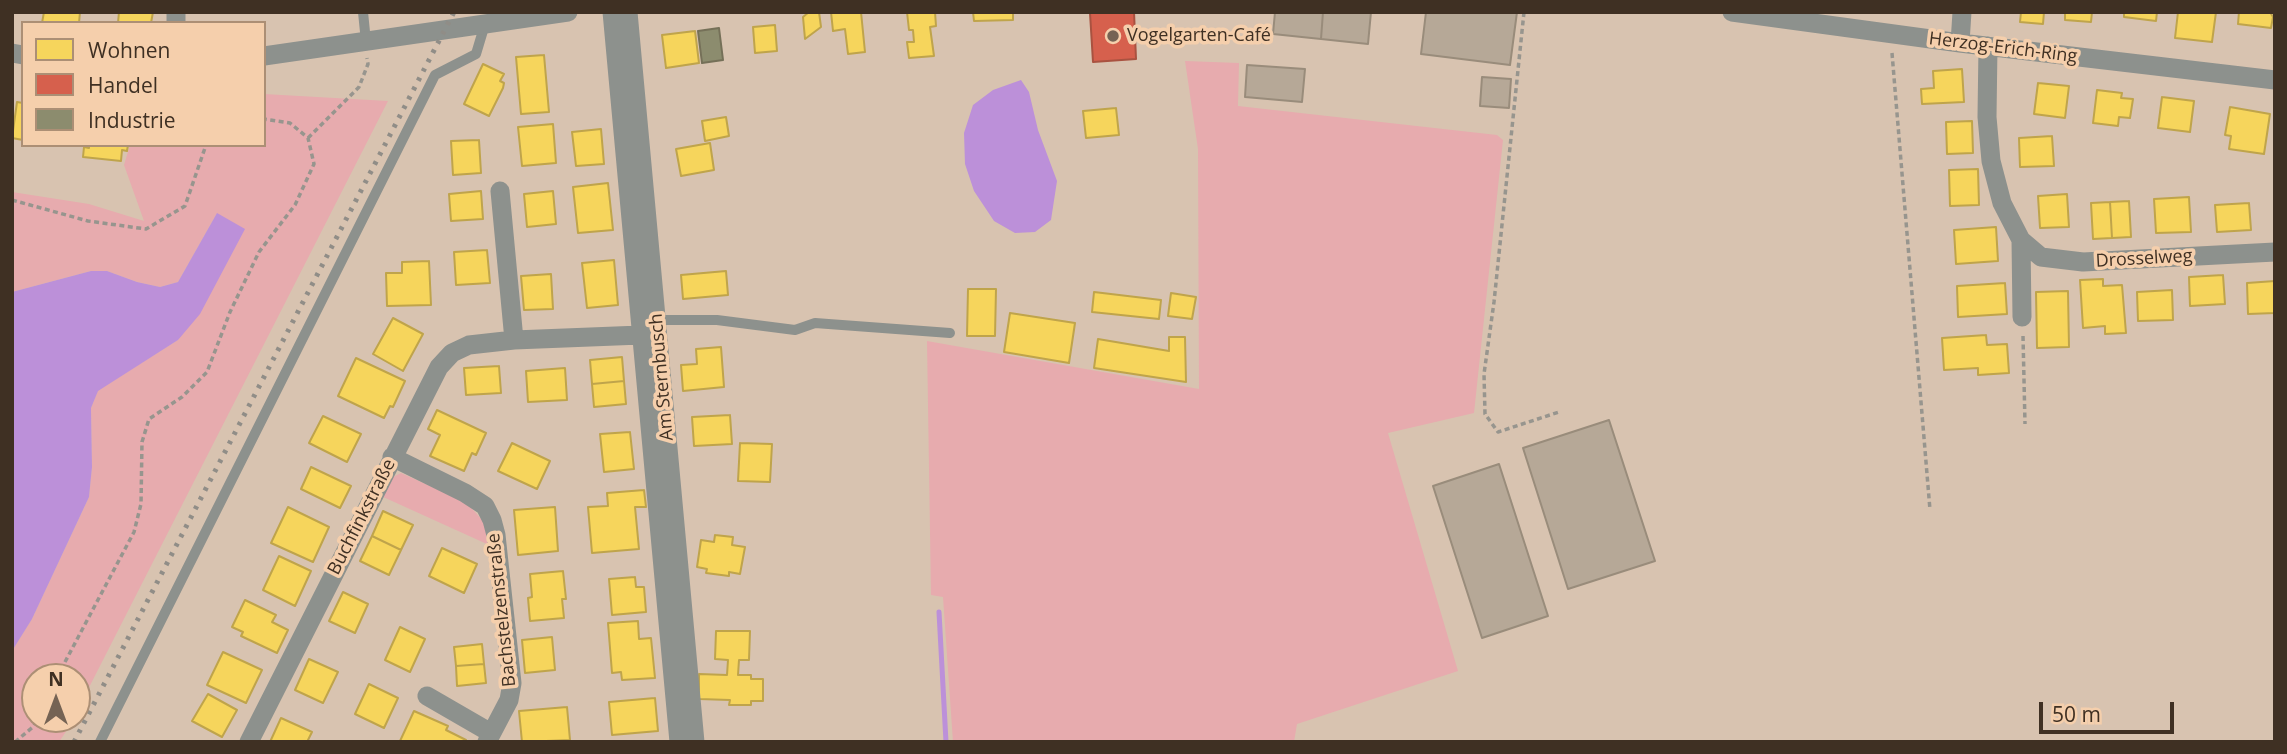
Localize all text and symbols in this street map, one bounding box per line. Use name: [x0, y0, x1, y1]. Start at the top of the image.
legend: [21, 21, 266, 147]
place label: Vogelgarten-Café: [1127, 25, 1271, 47]
marker: Vogelgarten-Café: [1105, 28, 1121, 44]
street label: Herzog-Erich-Ring: [1928, 28, 2078, 68]
text: Wohnen: [88, 36, 170, 64]
text: Handel: [88, 71, 158, 99]
text: Industrie: [88, 106, 176, 134]
street label: Drosselweg: [2095, 246, 2193, 272]
street label: Am Sternbusch: [646, 312, 678, 442]
street label: Buchfinkstraße: [324, 455, 400, 579]
street label: Bachstelzenstraße: [483, 532, 521, 688]
north arrow: [21, 663, 91, 733]
text: N: [48, 666, 64, 692]
scale bar: [2042, 688, 2177, 732]
text: 50 m: [2052, 700, 2101, 728]

